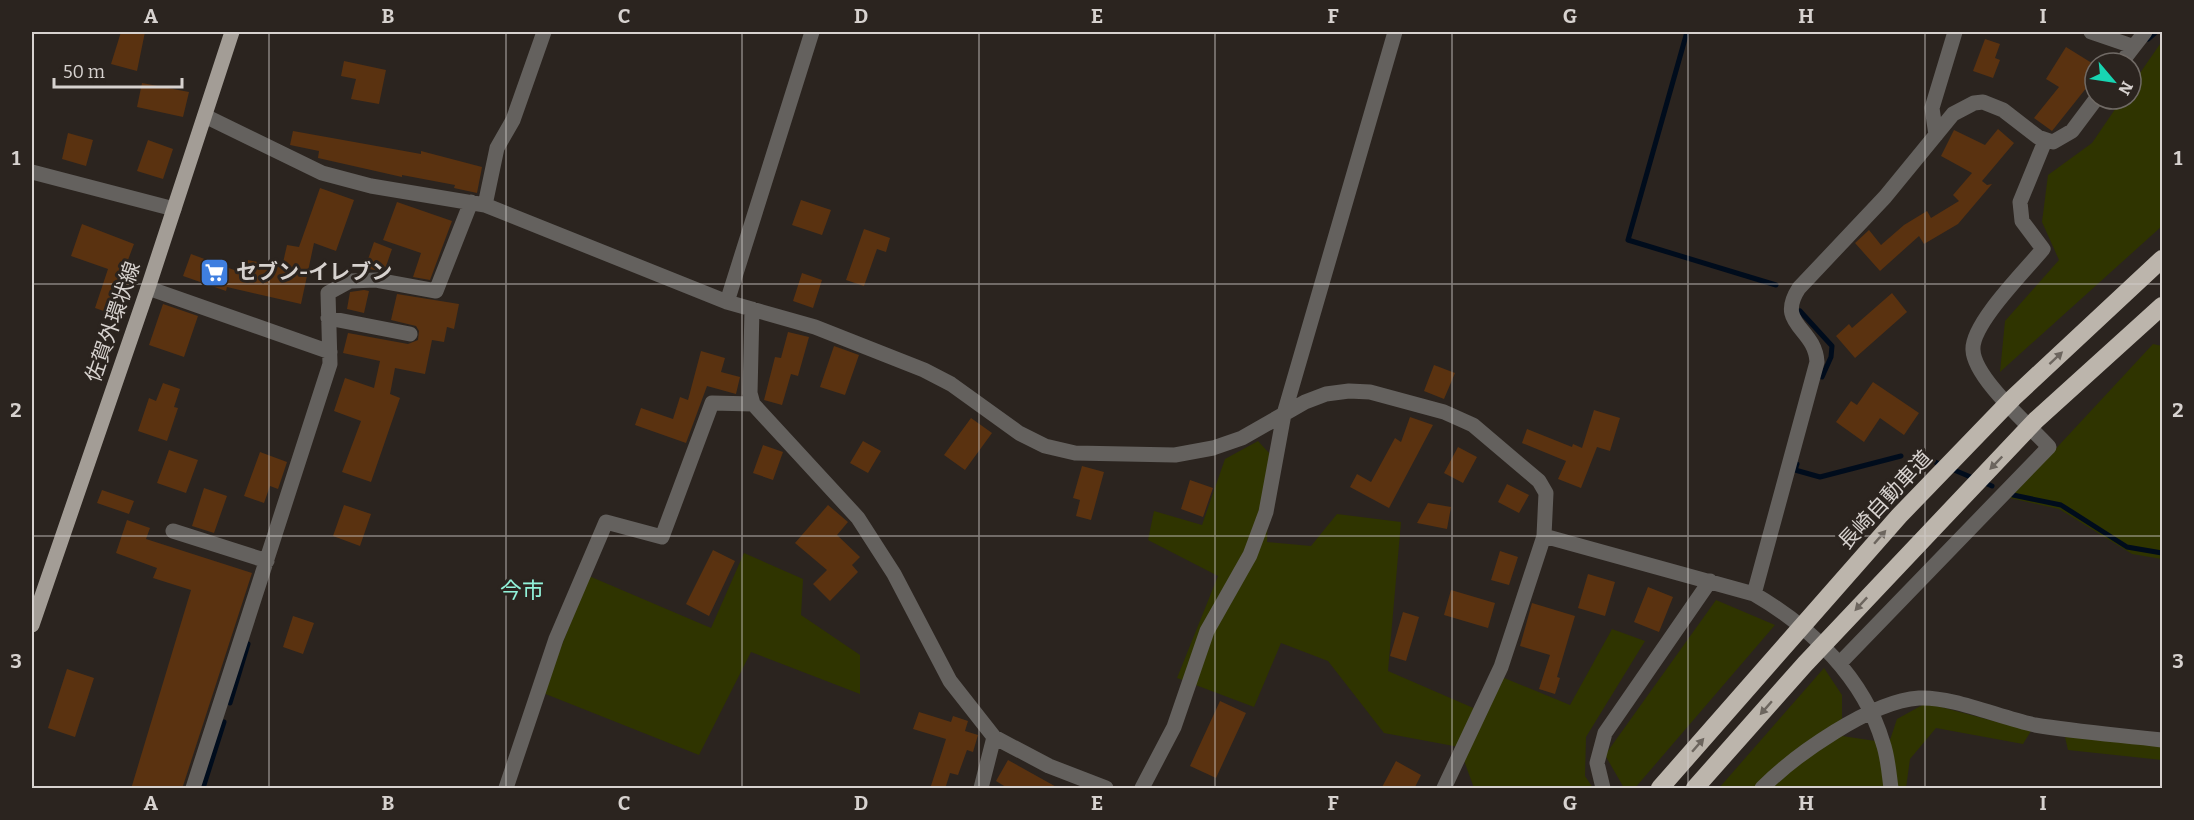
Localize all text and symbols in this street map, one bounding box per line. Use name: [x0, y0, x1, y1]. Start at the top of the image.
text: A: [144, 4, 159, 28]
text: B: [382, 4, 395, 28]
text: C: [618, 4, 630, 28]
text: D: [854, 4, 868, 28]
text: E: [1091, 4, 1103, 28]
text: F: [1327, 4, 1339, 28]
text: G: [1563, 4, 1577, 28]
text: H: [1798, 4, 1814, 28]
text: I: [2039, 4, 2047, 28]
scale bar: [54, 51, 182, 89]
north arrow: [2083, 51, 2143, 111]
text: 50 m: [63, 61, 105, 83]
text: N: [2114, 78, 2137, 98]
text: 1: [12, 146, 21, 170]
text: 1: [2174, 146, 2183, 170]
supermarket icon: セブン-イレブン: [199, 256, 231, 288]
street label: 佐賀外環状線: [80, 258, 146, 386]
place label: セブン-イレブン: [236, 259, 392, 285]
one-way arrow: [2048, 351, 2063, 365]
text: 2: [10, 398, 22, 422]
text: 2: [2172, 398, 2184, 422]
street label: 長崎自動車道: [1833, 445, 1937, 555]
one-way arrow: [1989, 455, 2003, 469]
one-way arrow: [1873, 530, 1887, 545]
district label: 今市: [500, 577, 544, 604]
one-way arrow: [1855, 597, 1869, 611]
text: 3: [10, 649, 22, 673]
text: 3: [2172, 649, 2184, 673]
one-way arrow: [1760, 700, 1773, 715]
one-way arrow: [1691, 737, 1705, 752]
text: A: [144, 791, 159, 815]
text: B: [382, 791, 395, 815]
text: C: [618, 791, 630, 815]
text: D: [854, 791, 868, 815]
text: E: [1091, 791, 1103, 815]
text: F: [1327, 791, 1339, 815]
text: G: [1563, 791, 1577, 815]
text: H: [1798, 791, 1814, 815]
text: I: [2039, 791, 2047, 815]

